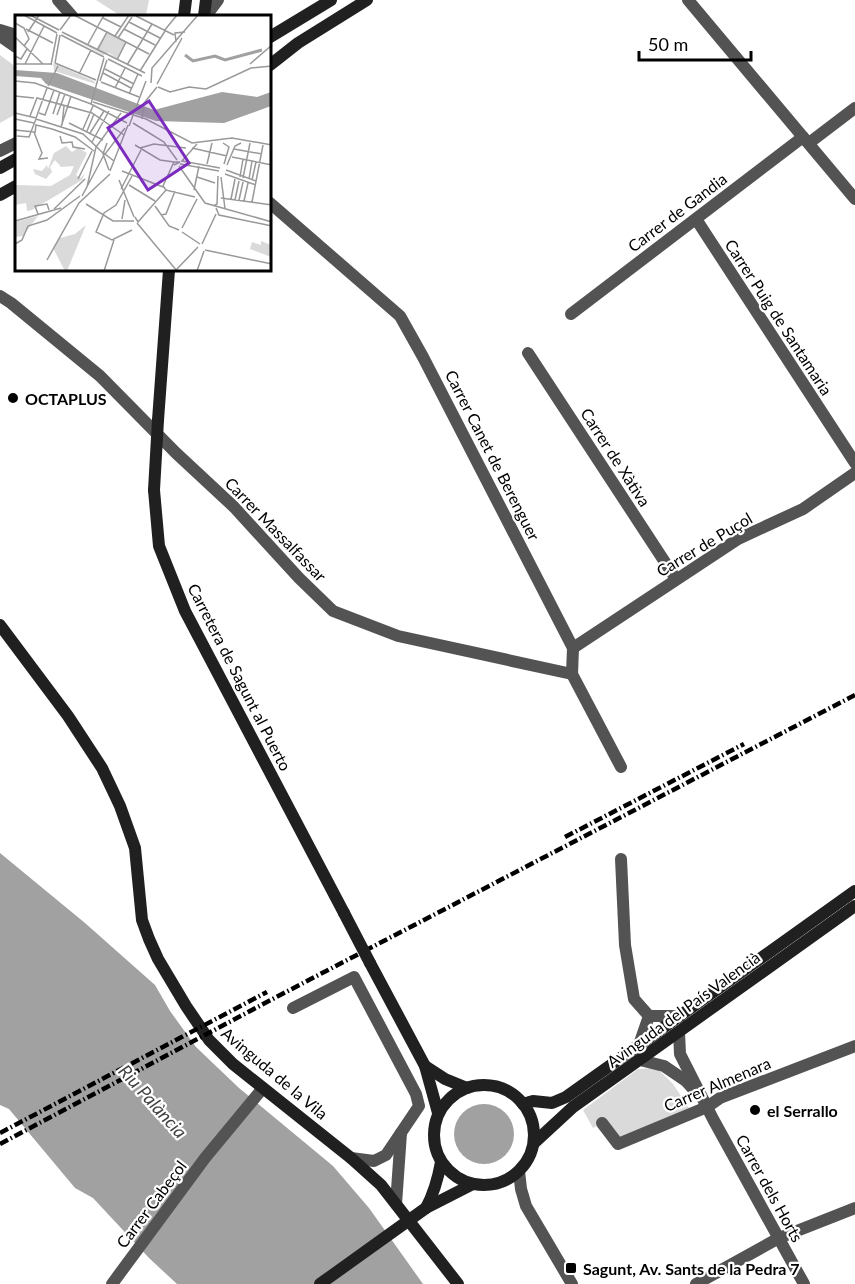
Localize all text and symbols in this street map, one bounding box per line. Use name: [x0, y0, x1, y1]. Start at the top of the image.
inset map: [15, 15, 272, 272]
scale bar: [639, 24, 752, 62]
text: 50 m: [648, 33, 688, 55]
street label: Carrer de Gandia: [624, 169, 730, 255]
street label: Carrer Puig de Santamaria: [721, 236, 837, 398]
street label: Carrer Canet de Berenguer: [442, 367, 544, 543]
place label: OCTAPLUS: [25, 389, 107, 408]
marker: OCTAPLUS: [6, 391, 20, 405]
street label: Carrer de Xàtiva: [577, 404, 655, 510]
street label: Carrer Massalfassar: [221, 473, 331, 585]
street label: Carrer de Puçol: [653, 508, 755, 580]
street label: Carretera de Sagunt al Puerto: [184, 580, 296, 774]
street label: Avinguda del País Valencià: [603, 947, 763, 1071]
street label: Avinguda de la Vila: [218, 1023, 332, 1123]
street label: Carrer Almenara: [661, 1053, 773, 1115]
water label: Riu Palància: [114, 1060, 192, 1142]
place label: el Serrallo: [767, 1101, 838, 1120]
marker: el Serrallo: [748, 1103, 762, 1117]
street label: Carrer dels Horts: [733, 1131, 807, 1245]
street label: Carrer Cabeçol: [112, 1157, 190, 1251]
place label: Sagunt, Av. Sants de la Pedra 7: [583, 1259, 800, 1278]
marker: Sagunt, Av. Sants de la Pedra 7: [564, 1261, 578, 1275]

